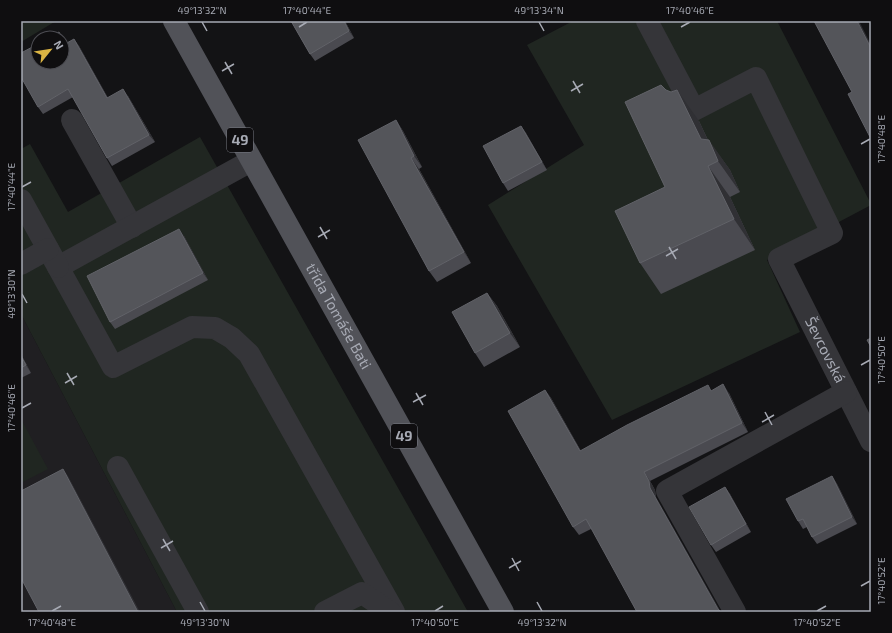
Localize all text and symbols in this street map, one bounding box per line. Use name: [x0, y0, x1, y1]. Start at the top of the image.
text: 49°13'32"N: [178, 4, 226, 16]
text: 17°40'44"E: [283, 4, 331, 16]
text: 49°13'34"N: [514, 4, 564, 16]
text: 17°40'46"E: [666, 4, 714, 16]
north arrow: [30, 30, 70, 70]
text: N: [51, 38, 67, 51]
text: 17°40'48"E: [875, 115, 887, 163]
road number: 49: [227, 128, 253, 152]
text: 17°40'44"E: [5, 163, 17, 211]
street label: třída Tomáše Bati: [303, 260, 376, 372]
text: 49°13'30"N: [5, 269, 17, 319]
street label: Ševcovská: [802, 314, 850, 385]
text: 17°40'50"E: [875, 336, 887, 384]
text: 17°40'46"E: [5, 384, 17, 432]
road number: 49: [391, 424, 417, 448]
text: 17°40'52"E: [875, 557, 887, 605]
text: 17°40'48"E: [28, 616, 76, 628]
text: 49°13'30"N: [180, 616, 230, 628]
text: 17°40'50"E: [411, 616, 459, 628]
text: 49°13'32"N: [518, 616, 566, 628]
text: 17°40'52"E: [793, 616, 841, 628]

